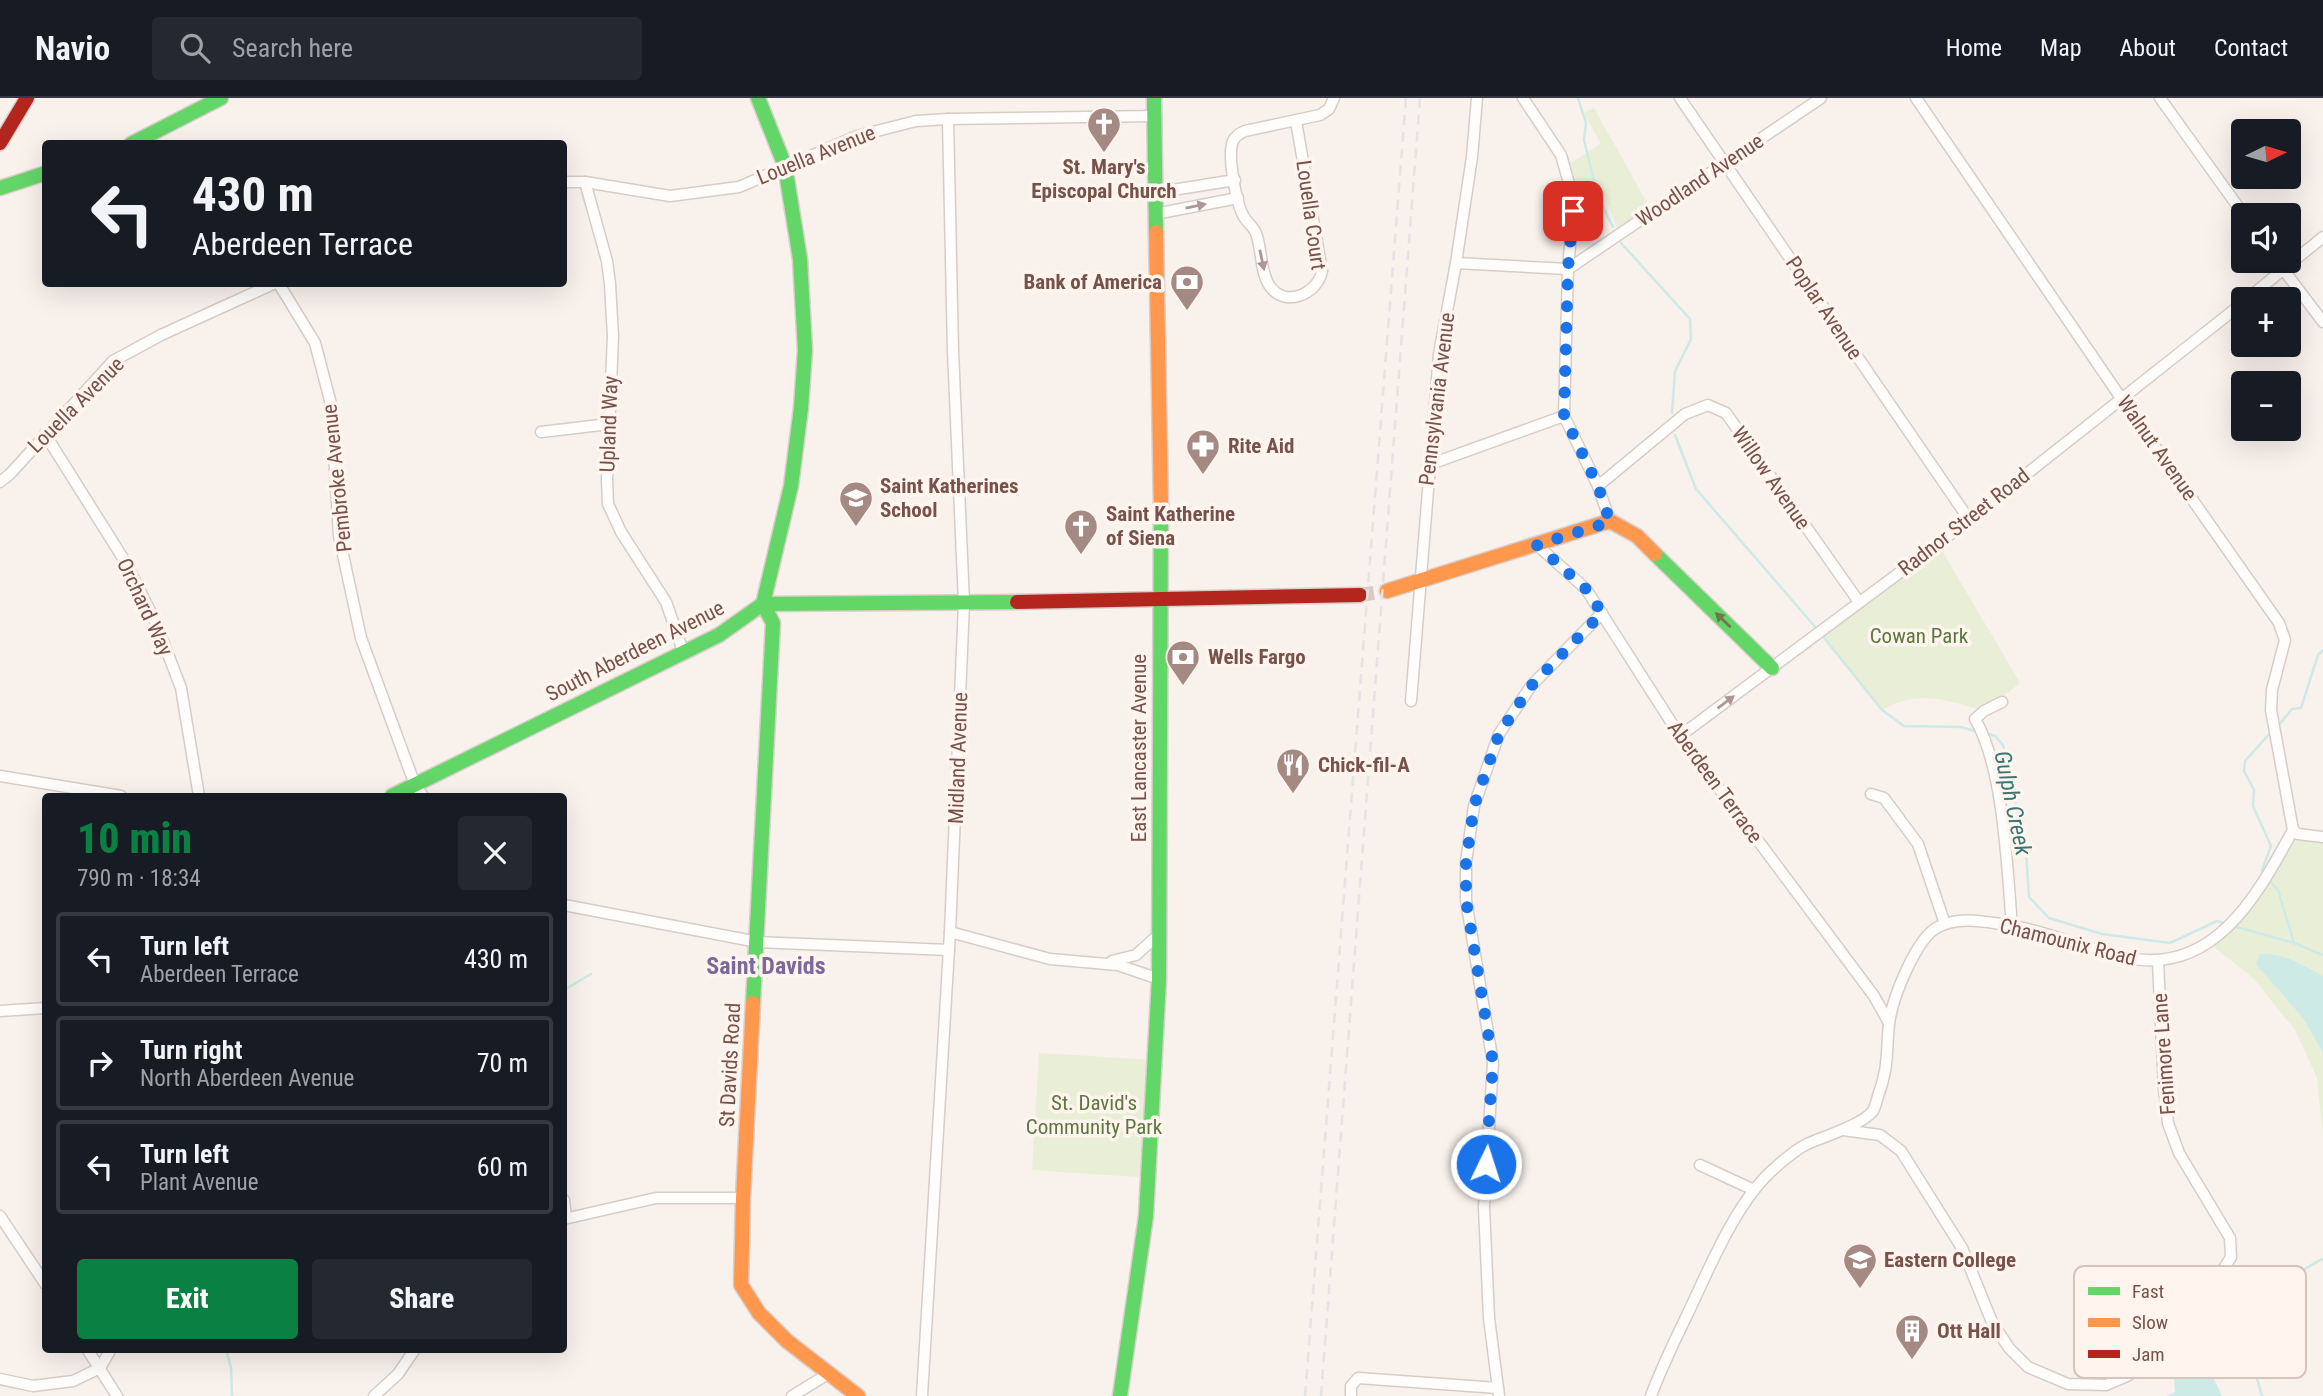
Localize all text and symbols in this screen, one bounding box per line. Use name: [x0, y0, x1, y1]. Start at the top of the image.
search box: [152, 17, 642, 80]
text: Navio: [35, 29, 110, 68]
icon: search: [176, 29, 214, 67]
text: Search here: [232, 33, 353, 63]
text: Home: [1946, 34, 2002, 62]
text: Map: [2040, 34, 2082, 62]
text: About: [2120, 34, 2176, 62]
text: Contact: [2214, 34, 2288, 62]
church icon: St. Mary's Episcopal Church: [1085, 105, 1123, 154]
north arrow: [2231, 119, 2301, 189]
map controls: [2231, 119, 2301, 441]
street label: Louella Avenue: [753, 120, 879, 190]
street label: Woodland Avenue: [1632, 129, 1768, 231]
place label: St. Mary's Episcopal Church: [1031, 155, 1177, 203]
street label: Louella Court: [1291, 158, 1331, 272]
text: 430 m: [192, 166, 314, 223]
icon: left: [77, 168, 168, 259]
pin: [1543, 181, 1603, 241]
icon: arrive: [1554, 192, 1592, 230]
one-way arrow: [1185, 200, 1207, 211]
button: sound: [2231, 203, 2301, 273]
text: Aberdeen Terrace: [192, 225, 413, 263]
one-way arrow: [1257, 249, 1268, 271]
street label: Poplar Avenue: [1781, 252, 1867, 364]
bank icon: Bank of America: [1168, 263, 1206, 312]
place label: Bank of America: [1023, 270, 1162, 294]
button: +: [2231, 287, 2301, 357]
street label: Pennsylvania Avenue: [1414, 311, 1460, 487]
street label: Louella Avenue: [23, 352, 129, 458]
button: −: [2231, 371, 2301, 441]
street label: Upland Way: [595, 375, 623, 473]
street label: Walnut Avenue: [2112, 391, 2202, 505]
street label: Pembroke Avenue: [317, 403, 357, 553]
street label: Willow Avenue: [1727, 422, 1815, 534]
pharmacy icon: Rite Aid: [1184, 427, 1222, 476]
place label: Rite Aid: [1228, 434, 1294, 458]
street label: Radnor Street Road: [1894, 463, 2034, 581]
place label: Saint Katherines School: [880, 474, 1019, 522]
school or university icon: Saint Katherines School: [837, 479, 875, 528]
place label: Saint Katherine of Siena: [1106, 502, 1235, 550]
church icon: Saint Katherine of Siena: [1062, 507, 1100, 556]
street label: Orchard Way: [112, 555, 178, 660]
street label: South Aberdeen Avenue: [542, 596, 728, 706]
one-way arrow: [1715, 613, 1732, 629]
park label: Cowan Park: [1870, 624, 1969, 648]
bank icon: Wells Fargo: [1164, 638, 1202, 687]
place label: Wells Fargo: [1208, 645, 1306, 669]
street label: East Lancaster Avenue: [1127, 654, 1151, 842]
street label: Midland Avenue: [944, 692, 972, 824]
one-way arrow: [1717, 695, 1735, 709]
street label: Aberdeen Terrace: [1663, 716, 1767, 848]
restaurant icon: Chick-fil-A: [1274, 746, 1312, 795]
water label: Gulph Creek: [1988, 748, 2037, 859]
place label: Chick-fil-A: [1318, 753, 1410, 777]
text: 10 min: [77, 814, 192, 863]
button: close: [458, 816, 532, 890]
text: 790 m · 18:34: [77, 865, 201, 892]
street label: Chamounix Road: [1997, 913, 2139, 971]
text: Turn left: [140, 931, 229, 961]
icon: left: [81, 940, 119, 978]
text: 430 m: [464, 944, 528, 974]
district label: Saint Davids: [706, 952, 826, 980]
text: Aberdeen Terrace: [140, 961, 299, 988]
street label: Fenimore Lane: [2148, 992, 2180, 1116]
street label: St Davids Road: [715, 1002, 745, 1128]
text: Turn right: [140, 1035, 242, 1065]
icon: right: [81, 1044, 119, 1082]
text: 70 m: [477, 1048, 528, 1078]
text: North Aberdeen Avenue: [140, 1065, 354, 1092]
park label: St. David's Community Park: [1026, 1091, 1163, 1139]
position arrow: [1449, 1127, 1523, 1201]
text: Turn left: [140, 1139, 229, 1169]
icon: left: [81, 1148, 119, 1186]
text: 60 m: [477, 1152, 528, 1182]
text: Plant Avenue: [140, 1169, 258, 1196]
school or university icon: Eastern College: [1841, 1241, 1879, 1290]
place label: Eastern College: [1884, 1248, 2016, 1272]
button: Exit: [77, 1259, 298, 1339]
button: Share: [312, 1259, 532, 1339]
legend: [2074, 1266, 2306, 1378]
text: Fast: [2132, 1280, 2164, 1303]
text: Slow: [2132, 1311, 2168, 1334]
building icon: Ott Hall: [1893, 1312, 1931, 1361]
place label: Ott Hall: [1937, 1319, 2001, 1343]
text: Jam: [2132, 1343, 2165, 1366]

